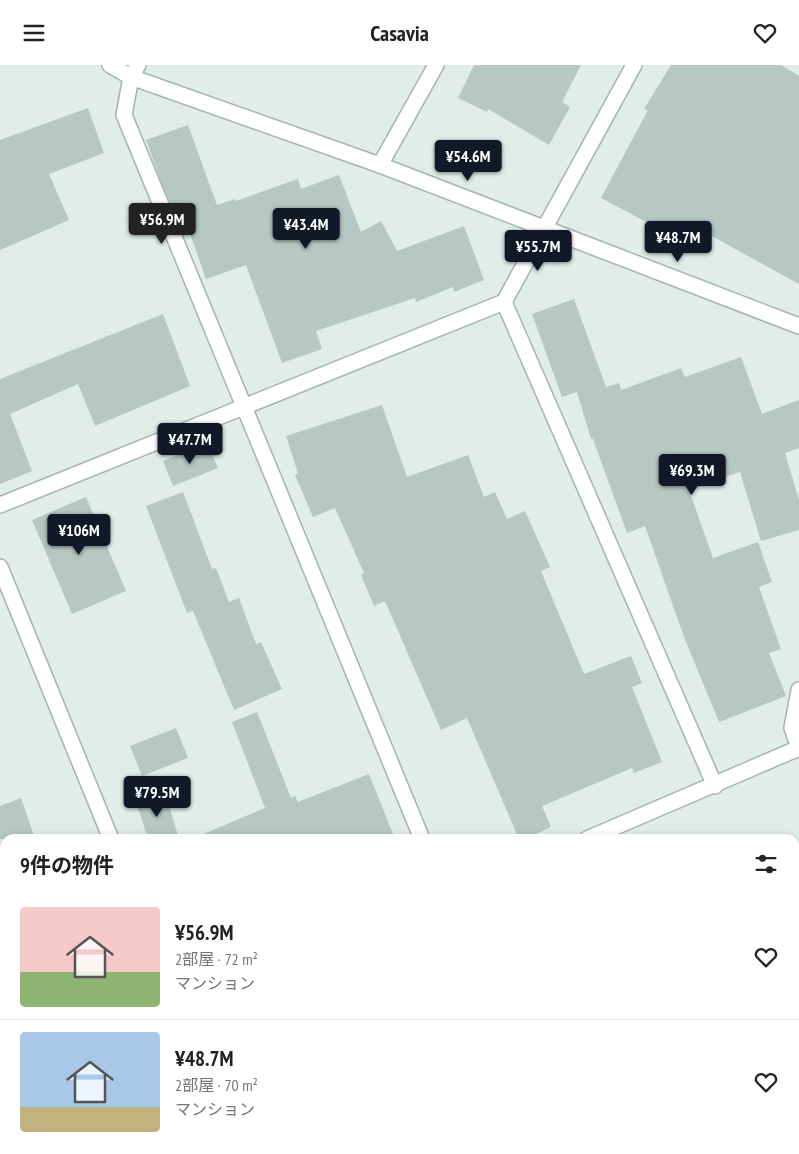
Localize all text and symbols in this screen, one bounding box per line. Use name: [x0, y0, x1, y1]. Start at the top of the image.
icon: menu: [20, 19, 48, 47]
text: Casavia: [370, 19, 429, 47]
icon: heart: [751, 19, 779, 47]
pin: ¥54.6M: [427, 139, 509, 182]
text: ¥54.6M: [446, 146, 490, 166]
pin: ¥56.9M: [121, 203, 203, 245]
pin: ¥43.4M: [265, 207, 347, 250]
text: ¥56.9M: [140, 209, 184, 229]
text: ¥43.4M: [284, 214, 328, 234]
pin: ¥48.7M: [637, 221, 719, 263]
text: ¥48.7M: [656, 227, 700, 247]
pin: ¥55.7M: [497, 229, 579, 272]
text: ¥55.7M: [516, 236, 560, 256]
pin: ¥47.7M: [149, 423, 231, 465]
text: ¥47.7M: [168, 429, 212, 449]
pin: ¥69.3M: [651, 453, 733, 496]
text: ¥69.3M: [670, 460, 714, 480]
pin: ¥106M: [44, 513, 114, 556]
text: ¥106M: [58, 520, 100, 540]
pin: ¥79.5M: [116, 775, 198, 818]
text: ¥79.5M: [135, 782, 179, 802]
icon: filters: [752, 850, 780, 878]
text: 9件の物件: [20, 852, 114, 879]
text: ¥56.9M: [175, 919, 234, 946]
icon: home: [60, 927, 120, 987]
icon: heart: [752, 943, 780, 971]
text: 2部屋 · 72 m²: [175, 949, 258, 969]
text: マンション: [175, 973, 255, 993]
text: ¥48.7M: [175, 1045, 234, 1072]
icon: home: [60, 1052, 120, 1112]
icon: heart: [752, 1068, 780, 1096]
text: 2部屋 · 70 m²: [175, 1075, 258, 1095]
text: マンション: [175, 1099, 255, 1119]

